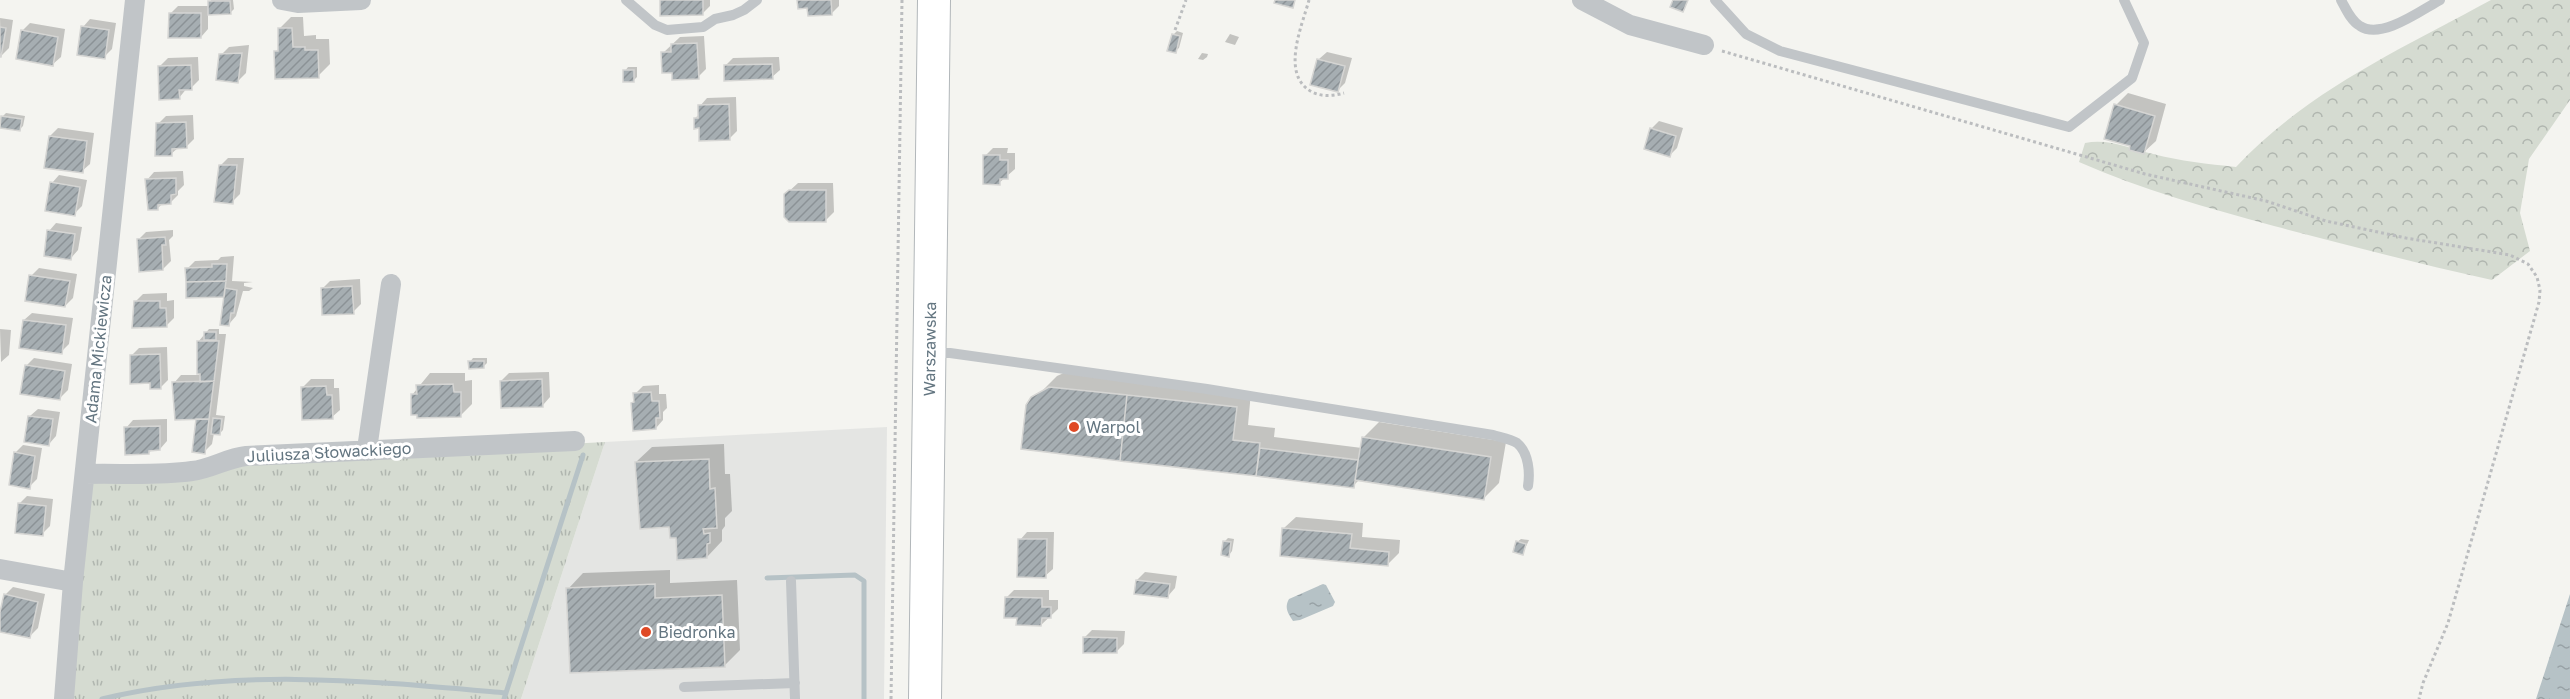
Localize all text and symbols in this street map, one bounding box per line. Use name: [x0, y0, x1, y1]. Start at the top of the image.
street label: Adama Mickiewicza: [80, 274, 116, 424]
street label: Warszawska: [919, 301, 940, 397]
place label: Warpol: [1086, 417, 1141, 437]
marker: Warpol: [1067, 420, 1081, 434]
street label: Juliusza Słowackiego: [246, 438, 412, 466]
place label: Biedronka: [658, 622, 736, 642]
marker: Biedronka: [639, 625, 653, 639]

